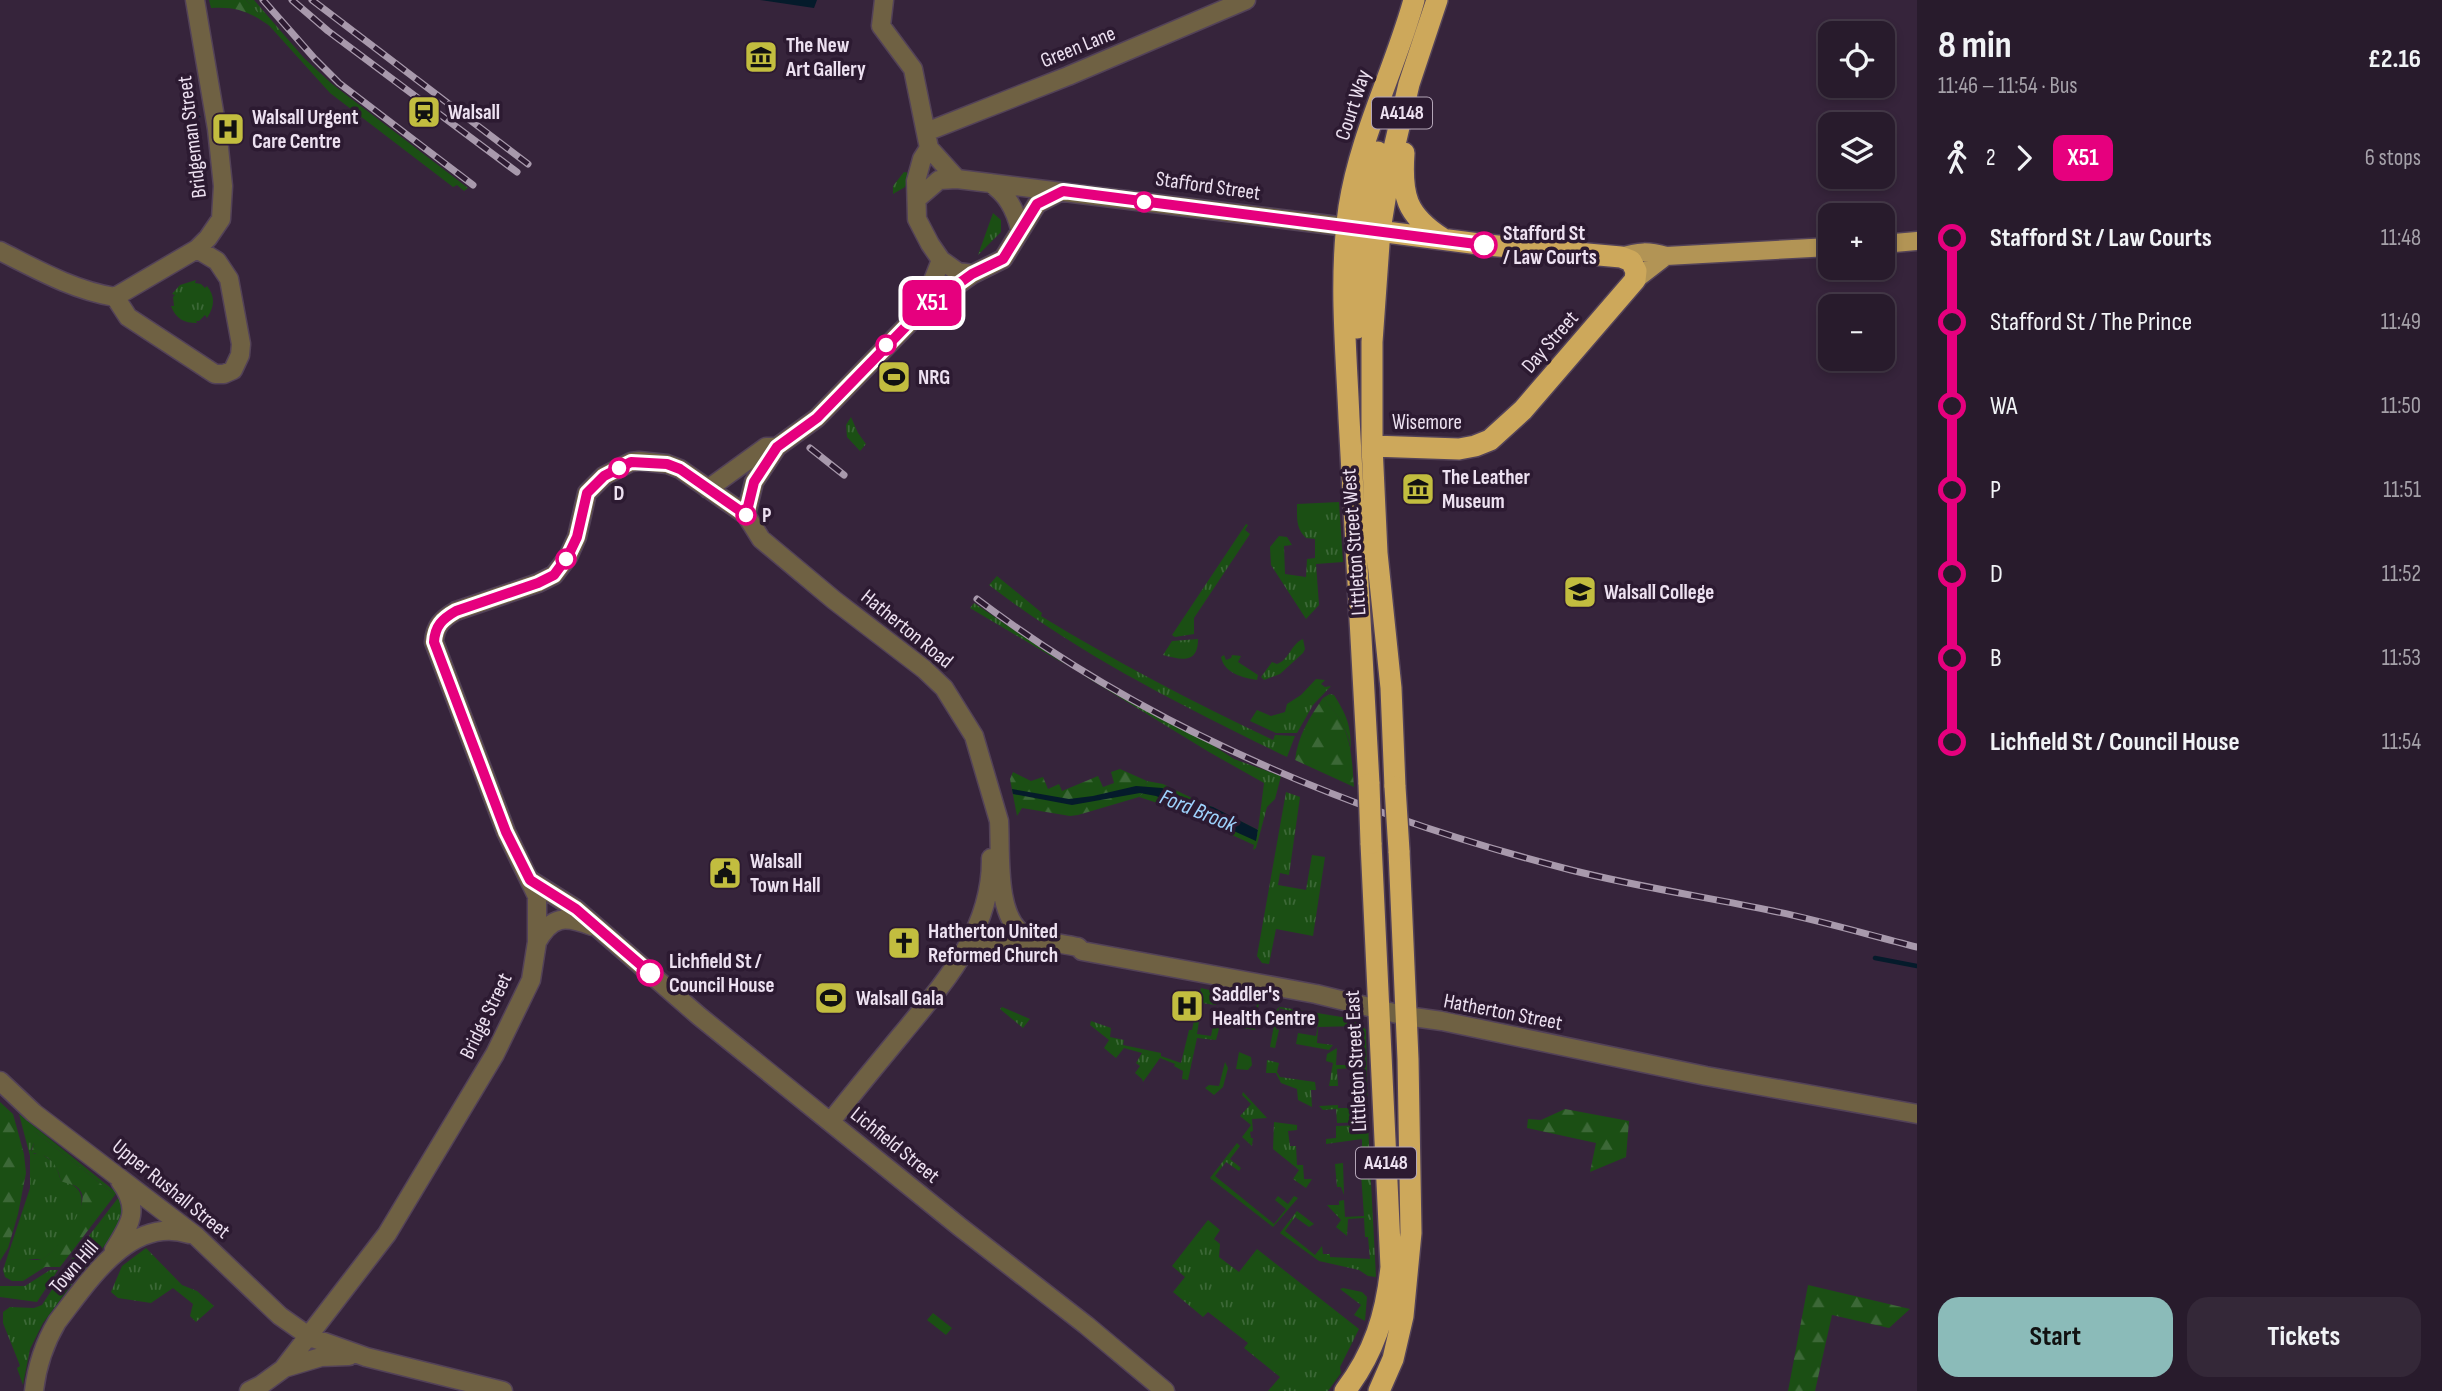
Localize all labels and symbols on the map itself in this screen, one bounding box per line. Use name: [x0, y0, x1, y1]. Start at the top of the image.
street label: Green Lane: [1037, 21, 1119, 73]
place label: The New Art Gallery: [785, 33, 866, 82]
museum icon: The New Art Gallery: [742, 38, 780, 76]
street label: Court Way: [1330, 67, 1376, 143]
street label: Bridgeman Street: [172, 74, 212, 200]
station icon: Walsall: [405, 93, 443, 131]
road number: A4148: [1372, 97, 1432, 128]
place label: Walsall: [448, 100, 500, 125]
place label: Walsall Urgent Care Centre: [252, 105, 358, 154]
hospital icon: Walsall Urgent Care Centre: [209, 110, 247, 148]
street label: Stafford Street: [1154, 166, 1262, 206]
unlabelled marker: [1134, 192, 1154, 212]
place label: Stafford St / Law Courts: [1503, 221, 1597, 270]
marker: Stafford St / Law Courts: [1471, 232, 1497, 258]
line badge: X51: [892, 280, 972, 326]
street label: Day Street: [1516, 306, 1584, 378]
unlabelled marker: [876, 335, 896, 355]
sports icon: NRG: [875, 358, 913, 396]
place label: NRG: [918, 365, 950, 390]
street label: Wisemore: [1392, 410, 1462, 435]
marker: D: [609, 458, 629, 478]
place label: The Leather Museum: [1442, 465, 1531, 514]
street label: Littleton Street West: [1336, 468, 1372, 616]
museum icon: The Leather Museum: [1399, 470, 1437, 508]
place label: D: [614, 481, 625, 506]
place label: P: [762, 503, 772, 528]
marker: P: [736, 505, 756, 525]
unlabelled marker: [556, 549, 576, 569]
school or university icon: Walsall College: [1561, 573, 1599, 611]
place label: Walsall College: [1604, 580, 1714, 605]
street label: Hatherton Road: [856, 584, 958, 674]
water label: Ford Brook: [1156, 783, 1242, 840]
place label: Walsall Town Hall: [750, 849, 821, 898]
public building icon: Walsall Town Hall: [706, 854, 744, 892]
place label: Hatherton United Reformed Church: [928, 919, 1058, 968]
church icon: Hatherton United Reformed Church: [885, 924, 923, 962]
place label: Lichfield St / Council House: [669, 949, 775, 998]
marker: Lichfield St / Council House: [637, 960, 663, 986]
street label: Bridge Street: [455, 969, 517, 1063]
sports icon: Walsall Gala: [812, 979, 850, 1017]
place label: Saddler's Health Centre: [1212, 982, 1316, 1031]
place label: Walsall Gala: [856, 986, 944, 1011]
hospital icon: Saddler's Health Centre: [1168, 987, 1206, 1025]
street label: Hatherton Street: [1441, 988, 1565, 1036]
street label: Littleton Street East: [1340, 989, 1372, 1133]
street label: Lichfield Street: [846, 1102, 944, 1188]
street label: Upper Rushall Street: [107, 1134, 235, 1244]
road number: A4148: [1356, 1148, 1416, 1178]
street label: Town Hill: [44, 1235, 104, 1299]

